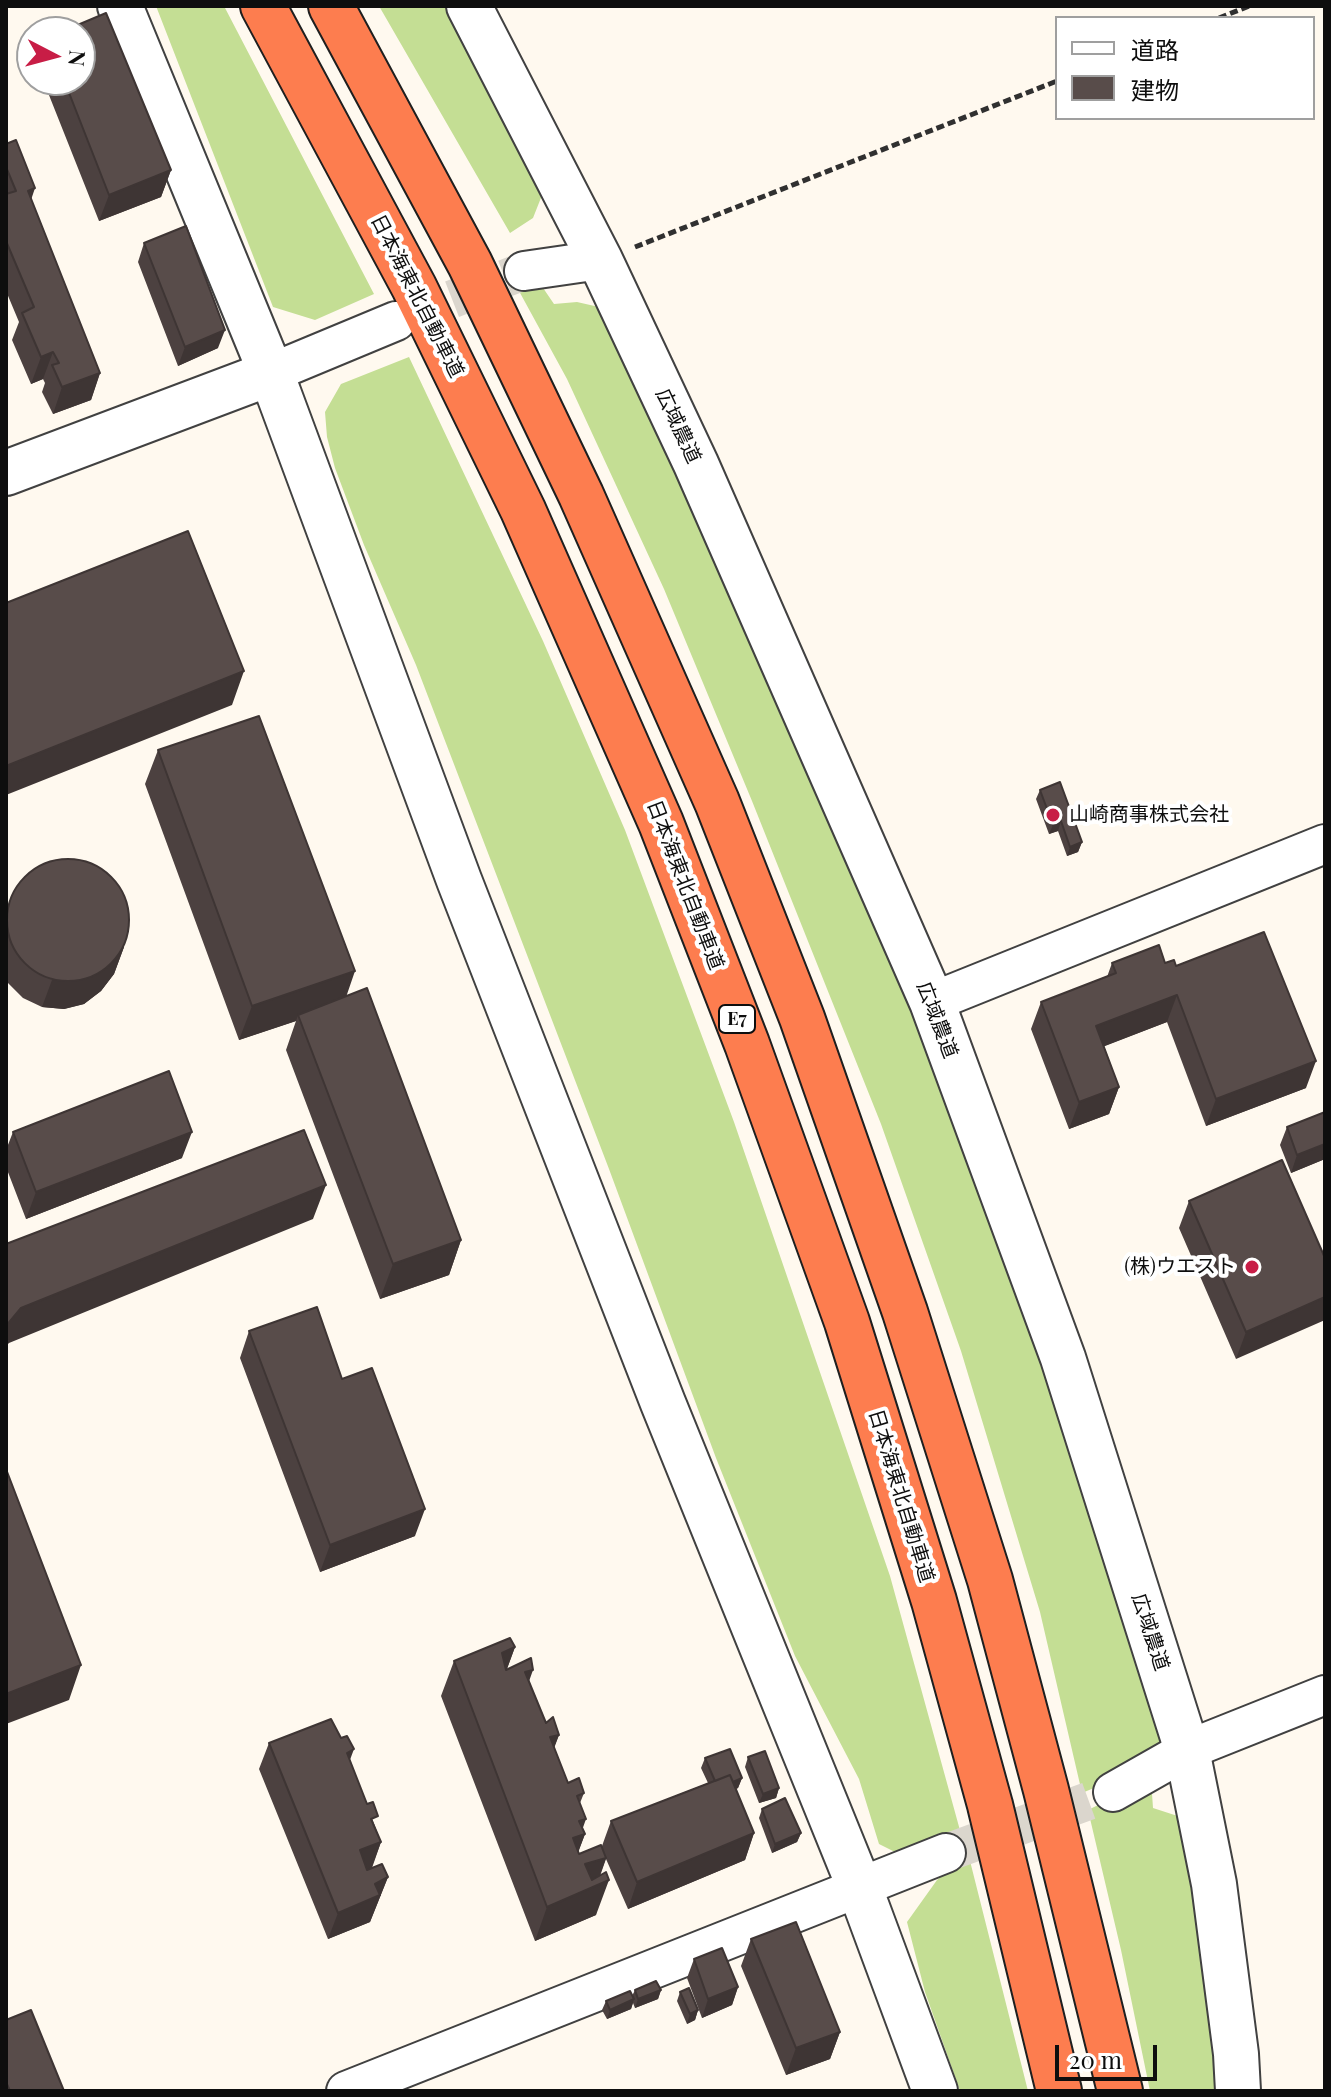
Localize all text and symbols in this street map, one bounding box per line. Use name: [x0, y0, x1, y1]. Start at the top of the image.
north arrow: [16, 16, 96, 96]
legend: [1055, 16, 1315, 120]
text: 道路: [1131, 33, 1179, 65]
text: N: [62, 49, 94, 68]
text: 建物: [1131, 73, 1179, 105]
street label: 日本海東北自動車道: [365, 210, 469, 382]
street label: 広域農道: [650, 385, 706, 467]
street label: 日本海東北自動車道: [642, 797, 728, 973]
place label: 山崎商事株式会社: [1069, 803, 1229, 827]
marker: 山崎商事株式会社: [1044, 806, 1062, 824]
street label: 広域農道: [911, 978, 963, 1062]
road number: E7: [719, 1005, 755, 1033]
place label: (株)ウエスト: [1124, 1255, 1236, 1279]
marker: (株)ウエスト: [1243, 1258, 1261, 1276]
street label: 日本海東北自動車道: [863, 1406, 939, 1586]
street label: 広域農道: [1126, 1590, 1174, 1674]
scale bar: [1059, 2029, 1161, 2079]
text: 20 m: [1069, 2043, 1122, 2075]

